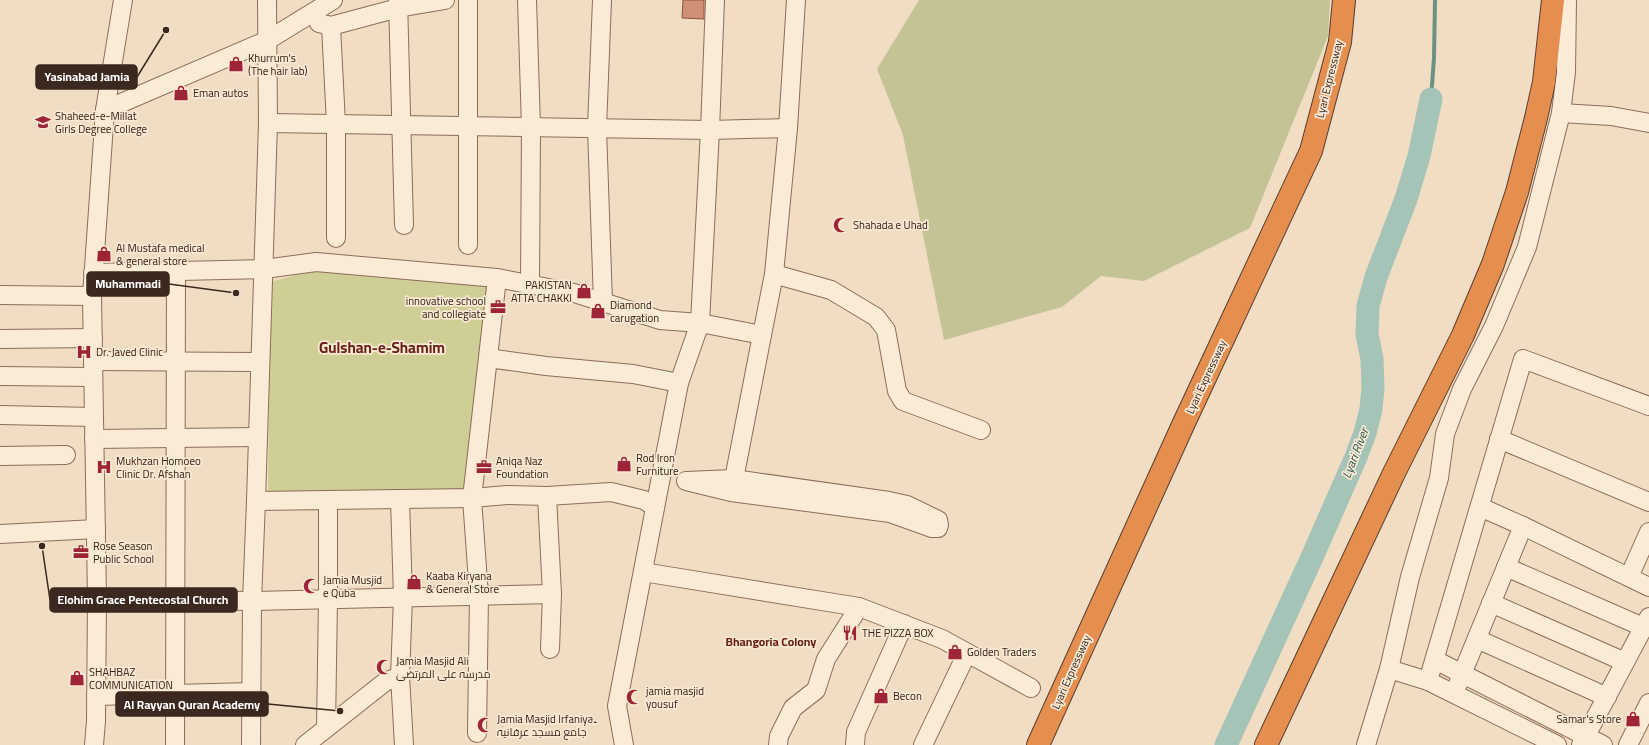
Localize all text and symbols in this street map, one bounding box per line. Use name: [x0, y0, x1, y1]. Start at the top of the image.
street label: Lyari Expressway: [1310, 37, 1349, 120]
place label: Khurrum's (The hair lab): [248, 48, 307, 81]
shop icon: Khurrum's (The hair lab): [227, 55, 245, 73]
callout: Yasinabad Jamia: [36, 65, 137, 89]
text: Yasinabad Jamia: [45, 65, 130, 88]
place label: Eman autos: [193, 83, 248, 103]
shop icon: Eman autos: [172, 84, 190, 102]
place label: Shaheed-e-Millat Girls Degree College: [55, 106, 148, 139]
school or university icon: Shaheed-e-Millat Girls Degree College: [34, 113, 52, 131]
place label: Shahada e Uhad: [853, 215, 928, 235]
mosque icon: Shahada e Uhad: [832, 216, 850, 234]
place label: Al Mustafa medical & general store: [116, 238, 205, 271]
shop icon: Al Mustafa medical & general store: [95, 245, 113, 263]
callout: Muhammadi: [87, 272, 169, 296]
text: Muhammadi: [95, 272, 161, 295]
place label: PAKISTAN ATTA CHAKKI: [511, 275, 572, 308]
shop icon: PAKISTAN ATTA CHAKKI: [575, 282, 593, 300]
place label: innovative school and collegiate: [406, 291, 486, 324]
place label: Diamond carugation: [610, 295, 659, 328]
office icon: innovative school and collegiate: [489, 298, 507, 316]
shop icon: Diamond carugation: [589, 302, 607, 320]
district label: Gulshan-e-Shamim: [319, 333, 445, 362]
street label: Lyari Expressway: [1180, 336, 1232, 417]
place label: Dr. Javed Clinic: [96, 342, 163, 362]
hospital icon: Dr. Javed Clinic: [75, 343, 93, 361]
water label: Lyari River: [1335, 423, 1376, 482]
place label: Rod Iron Furniture: [636, 448, 679, 481]
place label: Mukhzan Homoeo Clinic Dr. Afshan: [116, 451, 201, 484]
place label: Aniqa Naz Foundation: [496, 451, 548, 484]
shop icon: Rod Iron Furniture: [615, 455, 633, 473]
hospital icon: Mukhzan Homoeo Clinic Dr. Afshan: [95, 458, 113, 476]
office icon: Aniqa Naz Foundation: [475, 458, 493, 476]
place label: Rose Season Public School: [93, 536, 154, 569]
office icon: Rose Season Public School: [72, 543, 90, 561]
place label: Kaaba Kiryana & General Store: [426, 566, 499, 599]
place label: Jamia Musjid e Quba: [323, 570, 382, 603]
shop icon: Kaaba Kiryana & General Store: [405, 573, 423, 591]
mosque icon: Jamia Musjid e Quba: [302, 577, 320, 595]
callout: Elohim Grace Pentecostal Church: [50, 588, 237, 612]
text: Elohim Grace Pentecostal Church: [58, 588, 229, 611]
place label: THE PIZZA BOX: [862, 623, 934, 643]
restaurant icon: THE PIZZA BOX: [841, 624, 859, 642]
district label: Bhangoria Colony: [726, 630, 816, 653]
street label: Lyari Expressway: [1046, 631, 1097, 713]
place label: Golden Traders: [967, 642, 1036, 662]
shop icon: Golden Traders: [946, 643, 964, 661]
place label: Jamia Masjid Ali مدرسہ علی المرتضیٰ: [396, 651, 491, 684]
mosque icon: Jamia Masjid Ali مدرسہ علی المرتضیٰ: [375, 658, 393, 676]
place label: SHAHBAZ COMMUNICATION: [89, 662, 173, 695]
shop icon: SHAHBAZ COMMUNICATION: [68, 669, 86, 687]
place label: jamia masjid yousuf: [645, 681, 704, 714]
place label: Becon: [893, 686, 922, 706]
shop icon: Becon: [872, 687, 890, 705]
mosque icon: jamia masjid yousuf: [625, 688, 643, 706]
callout: Al Rayyan Quran Academy: [116, 692, 268, 716]
text: Al Rayyan Quran Academy: [124, 693, 260, 716]
place label: Jamia Masjid Irfaniya۔ جامع مسجد عرفانیہ: [497, 709, 597, 742]
place label: Samar's Store: [1556, 709, 1621, 729]
shop icon: Samar's Store: [1624, 710, 1642, 728]
mosque icon: Jamia Masjid Irfaniya۔ جامع مسجد عرفانیہ: [476, 716, 494, 734]

